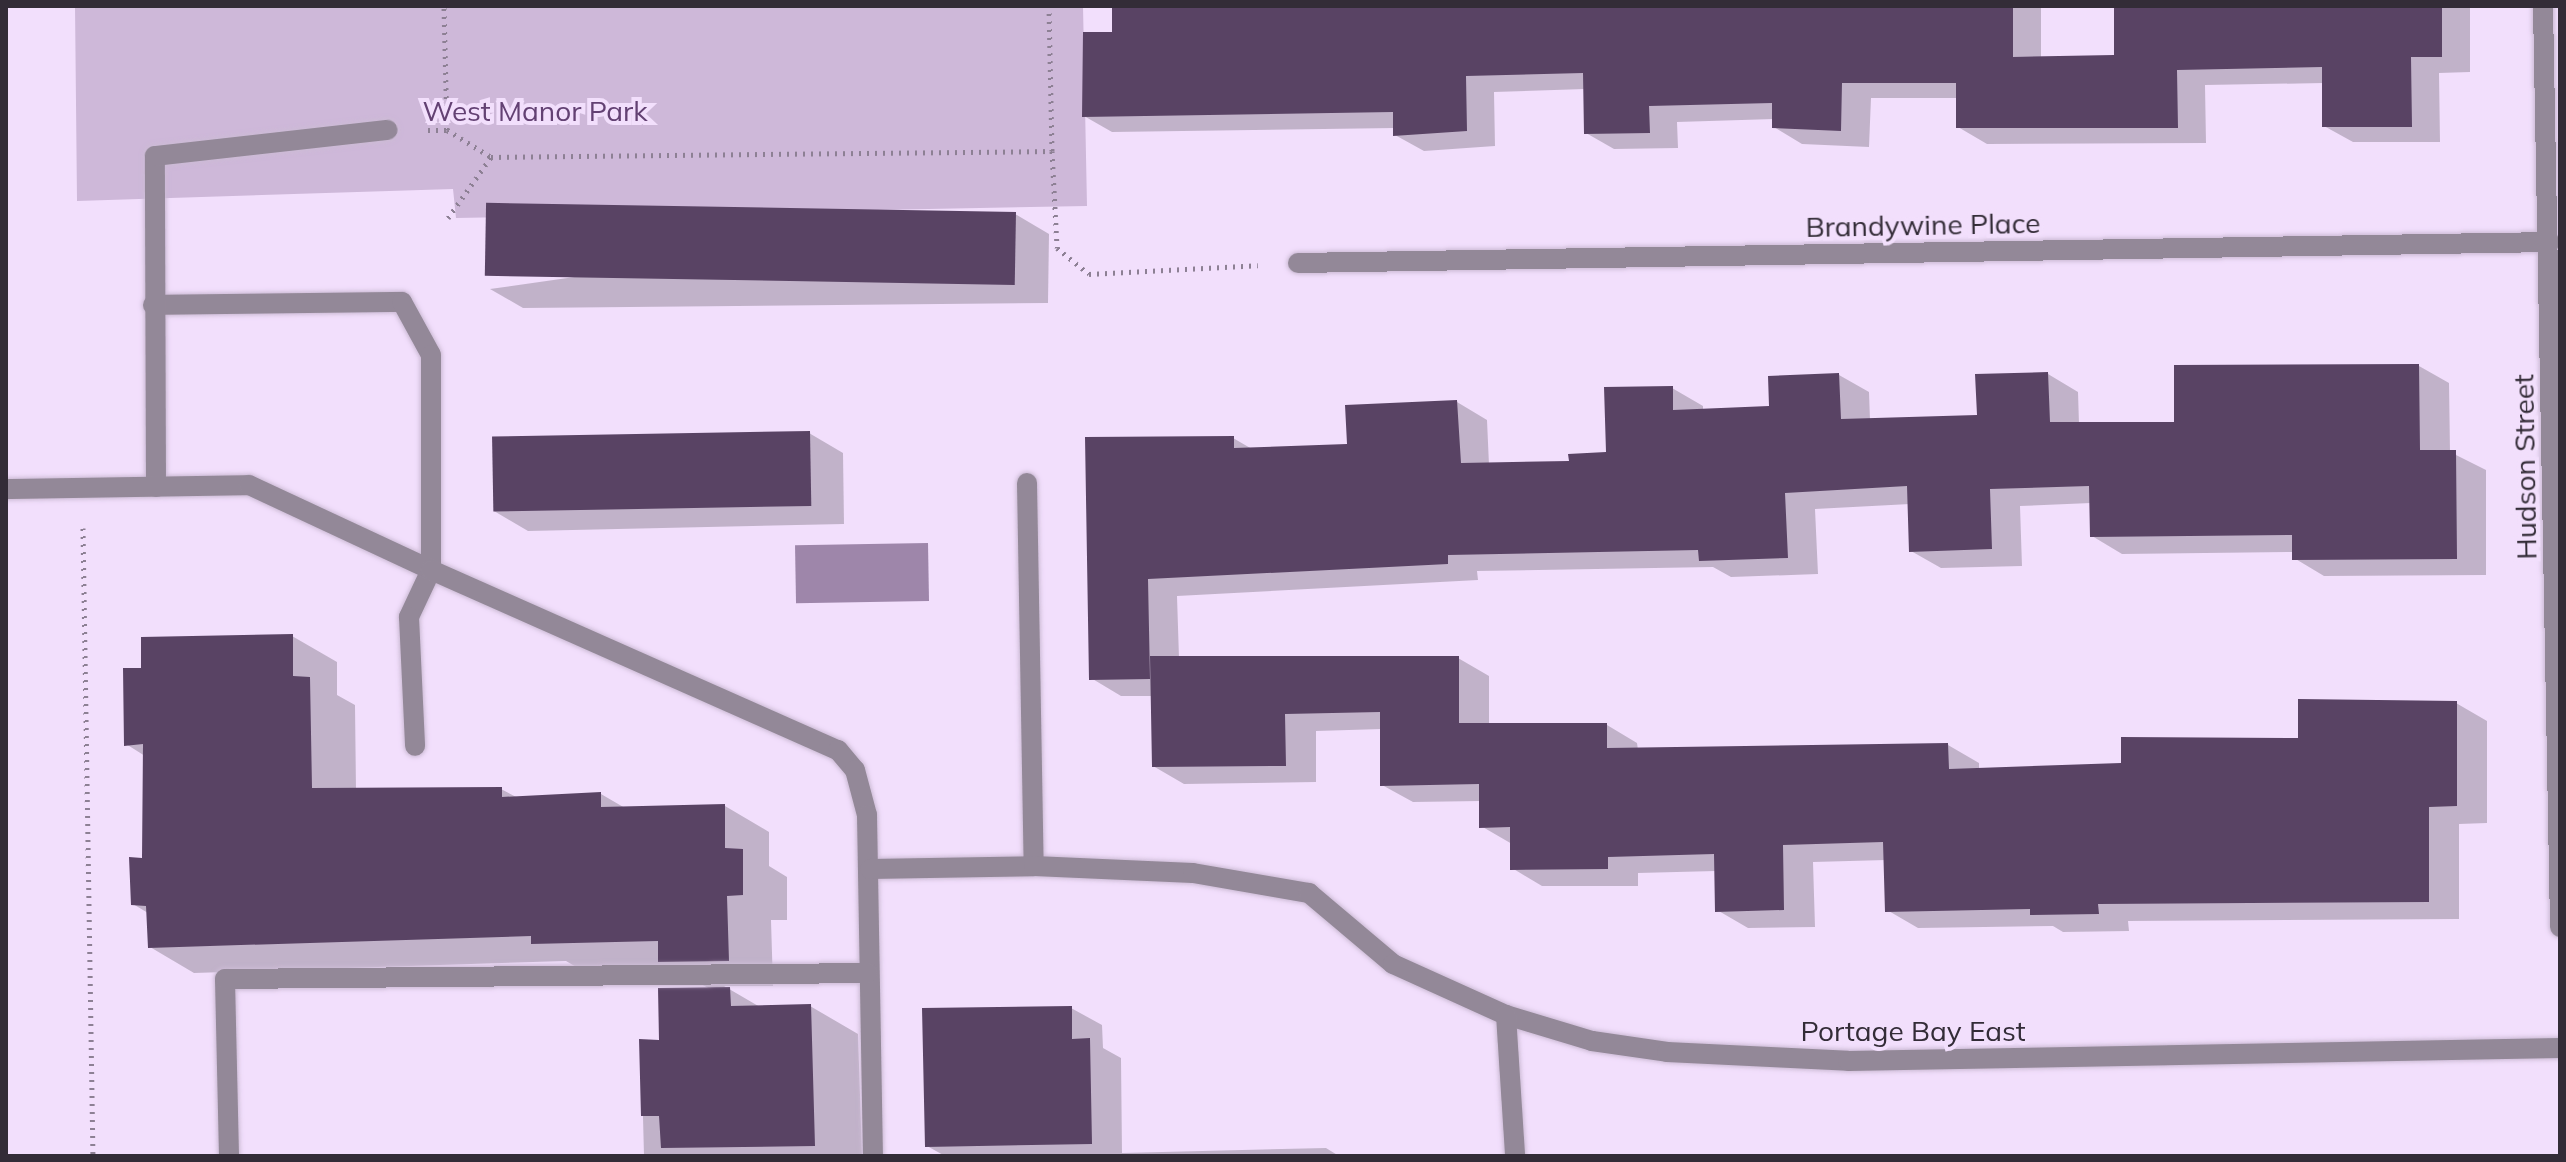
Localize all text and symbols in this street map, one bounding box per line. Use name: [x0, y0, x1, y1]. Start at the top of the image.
park label: West Manor Park: [422, 94, 648, 128]
street label: Brandywine Place: [1805, 206, 2041, 244]
street label: Hudson Street: [2507, 374, 2543, 560]
street label: Portage Bay East: [1801, 1014, 2025, 1048]

